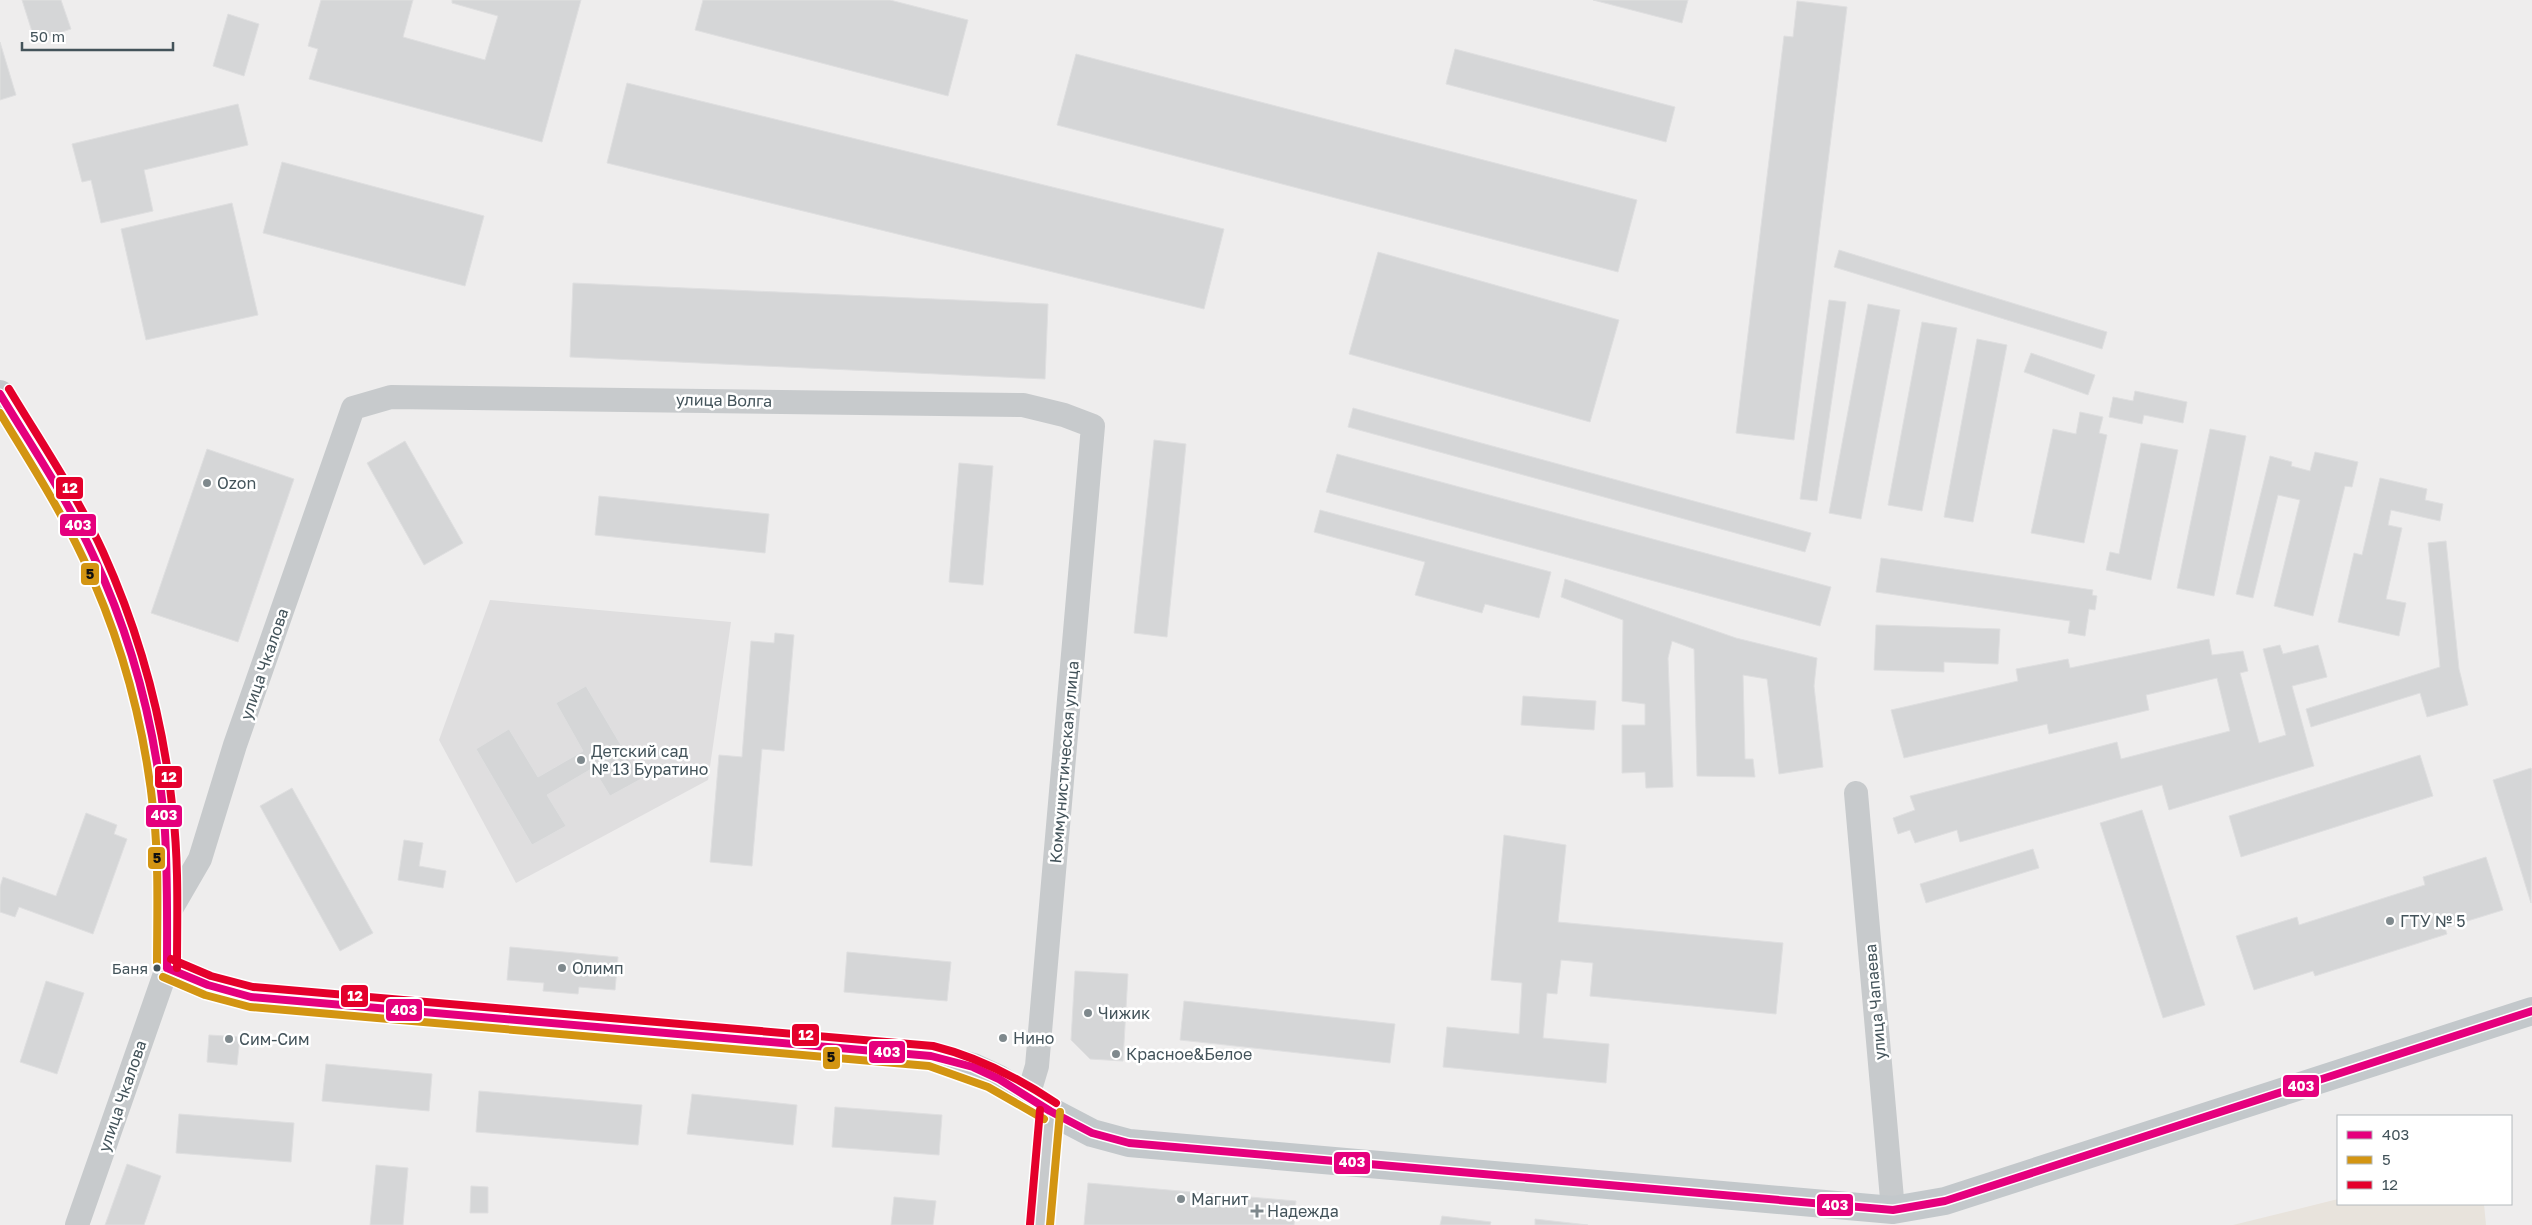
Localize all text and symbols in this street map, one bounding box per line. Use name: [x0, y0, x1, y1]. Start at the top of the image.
scale bar: [22, 20, 174, 52]
text: 50 m: [30, 27, 65, 45]
street label: улица Волга: [676, 389, 772, 411]
place label: Ozon: [217, 473, 256, 493]
line badge: 12: [55, 476, 84, 500]
marker: Ozon: [201, 477, 213, 489]
text: 12: [62, 479, 78, 496]
line badge: 403: [59, 513, 97, 537]
text: 403: [65, 516, 91, 533]
line badge: 5: [80, 562, 100, 586]
text: 5: [86, 565, 95, 582]
street label: улица Чкалова: [236, 606, 292, 722]
street label: Коммунистическая улица: [1045, 660, 1083, 864]
place label: Детский сад № 13 Буратино: [591, 741, 708, 779]
marker: Детский сад № 13 Буратино: [575, 754, 587, 766]
line badge: 12: [154, 765, 183, 789]
text: 12: [161, 768, 177, 785]
line badge: 403: [145, 804, 183, 828]
text: 403: [151, 806, 177, 823]
line badge: 5: [147, 846, 166, 870]
text: 5: [153, 849, 162, 866]
place label: ГТУ № 5: [2400, 911, 2466, 931]
marker: ГТУ № 5: [2384, 915, 2396, 927]
street label: улица Чапаева: [1860, 943, 1890, 1061]
place label: Олимп: [572, 958, 624, 978]
place label: Баня: [112, 959, 148, 977]
marker: Олимп: [556, 962, 568, 974]
marker: Баня: [152, 963, 162, 973]
line badge: 12: [340, 984, 369, 1008]
text: 12: [347, 987, 363, 1004]
line badge: 403: [385, 998, 423, 1022]
text: 403: [391, 1001, 417, 1018]
place label: Чижик: [1098, 1003, 1150, 1023]
marker: Чижик: [1082, 1007, 1094, 1019]
line badge: 12: [791, 1023, 820, 1047]
text: 12: [798, 1026, 814, 1043]
place label: Нино: [1013, 1028, 1054, 1048]
place label: Сим-Сим: [239, 1029, 309, 1049]
marker: Нино: [997, 1032, 1009, 1044]
marker: Сим-Сим: [223, 1033, 235, 1045]
street label: улица Чкалова: [94, 1038, 150, 1154]
line badge: 403: [868, 1040, 906, 1064]
text: 403: [874, 1043, 900, 1060]
place label: Красное&Белое: [1126, 1044, 1252, 1064]
line badge: 5: [822, 1046, 841, 1070]
text: 5: [827, 1048, 836, 1065]
marker: Красное&Белое: [1110, 1048, 1122, 1060]
line badge: 403: [2282, 1074, 2320, 1098]
text: 403: [2288, 1077, 2314, 1094]
legend: [2337, 1115, 2512, 1205]
text: 403: [2382, 1125, 2409, 1143]
text: 5: [2382, 1150, 2391, 1168]
line badge: 403: [1333, 1151, 1371, 1175]
text: 403: [1339, 1153, 1365, 1170]
text: 12: [2382, 1175, 2398, 1193]
place label: Магнит: [1191, 1189, 1249, 1209]
marker: Магнит: [1175, 1193, 1187, 1205]
line badge: 403: [1816, 1193, 1854, 1217]
text: 403: [1822, 1196, 1848, 1213]
place label: Надежда: [1267, 1201, 1339, 1221]
marker: Надежда: [1251, 1205, 1263, 1217]

